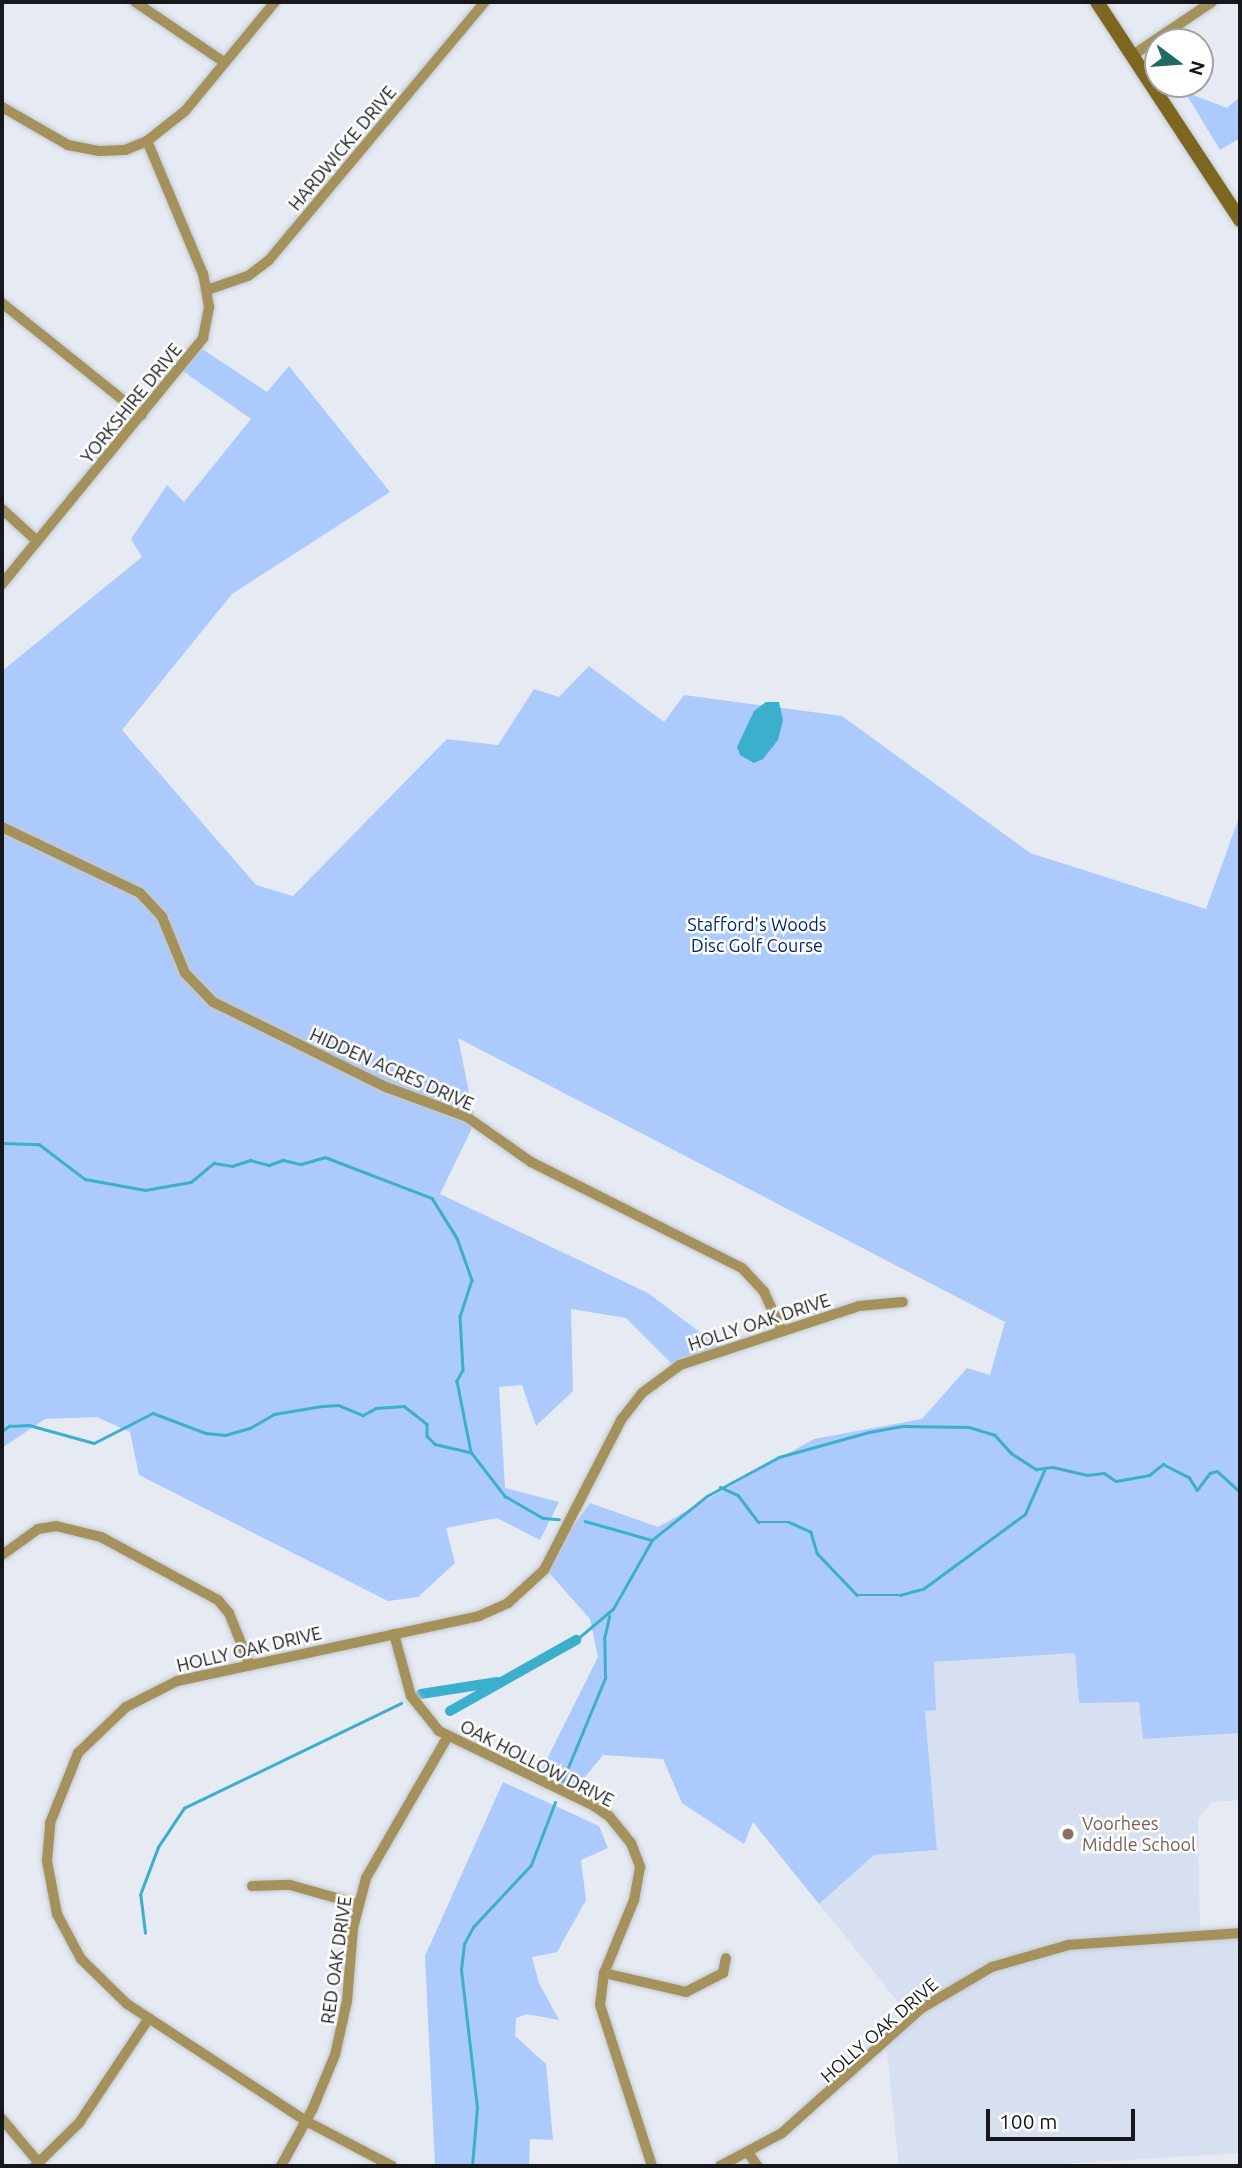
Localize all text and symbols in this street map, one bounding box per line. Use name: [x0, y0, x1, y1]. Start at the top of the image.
north arrow: [1144, 28, 1214, 98]
text: N: [1185, 58, 1210, 78]
street label: HARDWICKE DRIVE: [284, 81, 400, 215]
street label: YORKSHIRE DRIVE: [76, 339, 186, 467]
park label: Stafford's Woods Disc Golf Course: [687, 914, 827, 956]
street label: HIDDEN ACRES DRIVE: [307, 1023, 477, 1115]
street label: HOLLY OAK DRIVE: [685, 1289, 833, 1355]
street label: HOLLY OAK DRIVE: [174, 1622, 324, 1676]
street label: OAK HOLLOW DRIVE: [457, 1715, 617, 1811]
place label: Voorhees Middle School: [1082, 1813, 1196, 1856]
marker: Voorhees Middle School: [1060, 1826, 1076, 1842]
street label: RED OAK DRIVE: [316, 1895, 356, 2025]
street label: HOLLY OAK DRIVE: [816, 1973, 942, 2087]
scale bar: [990, 2094, 1139, 2138]
text: 100 m: [999, 2109, 1057, 2133]

